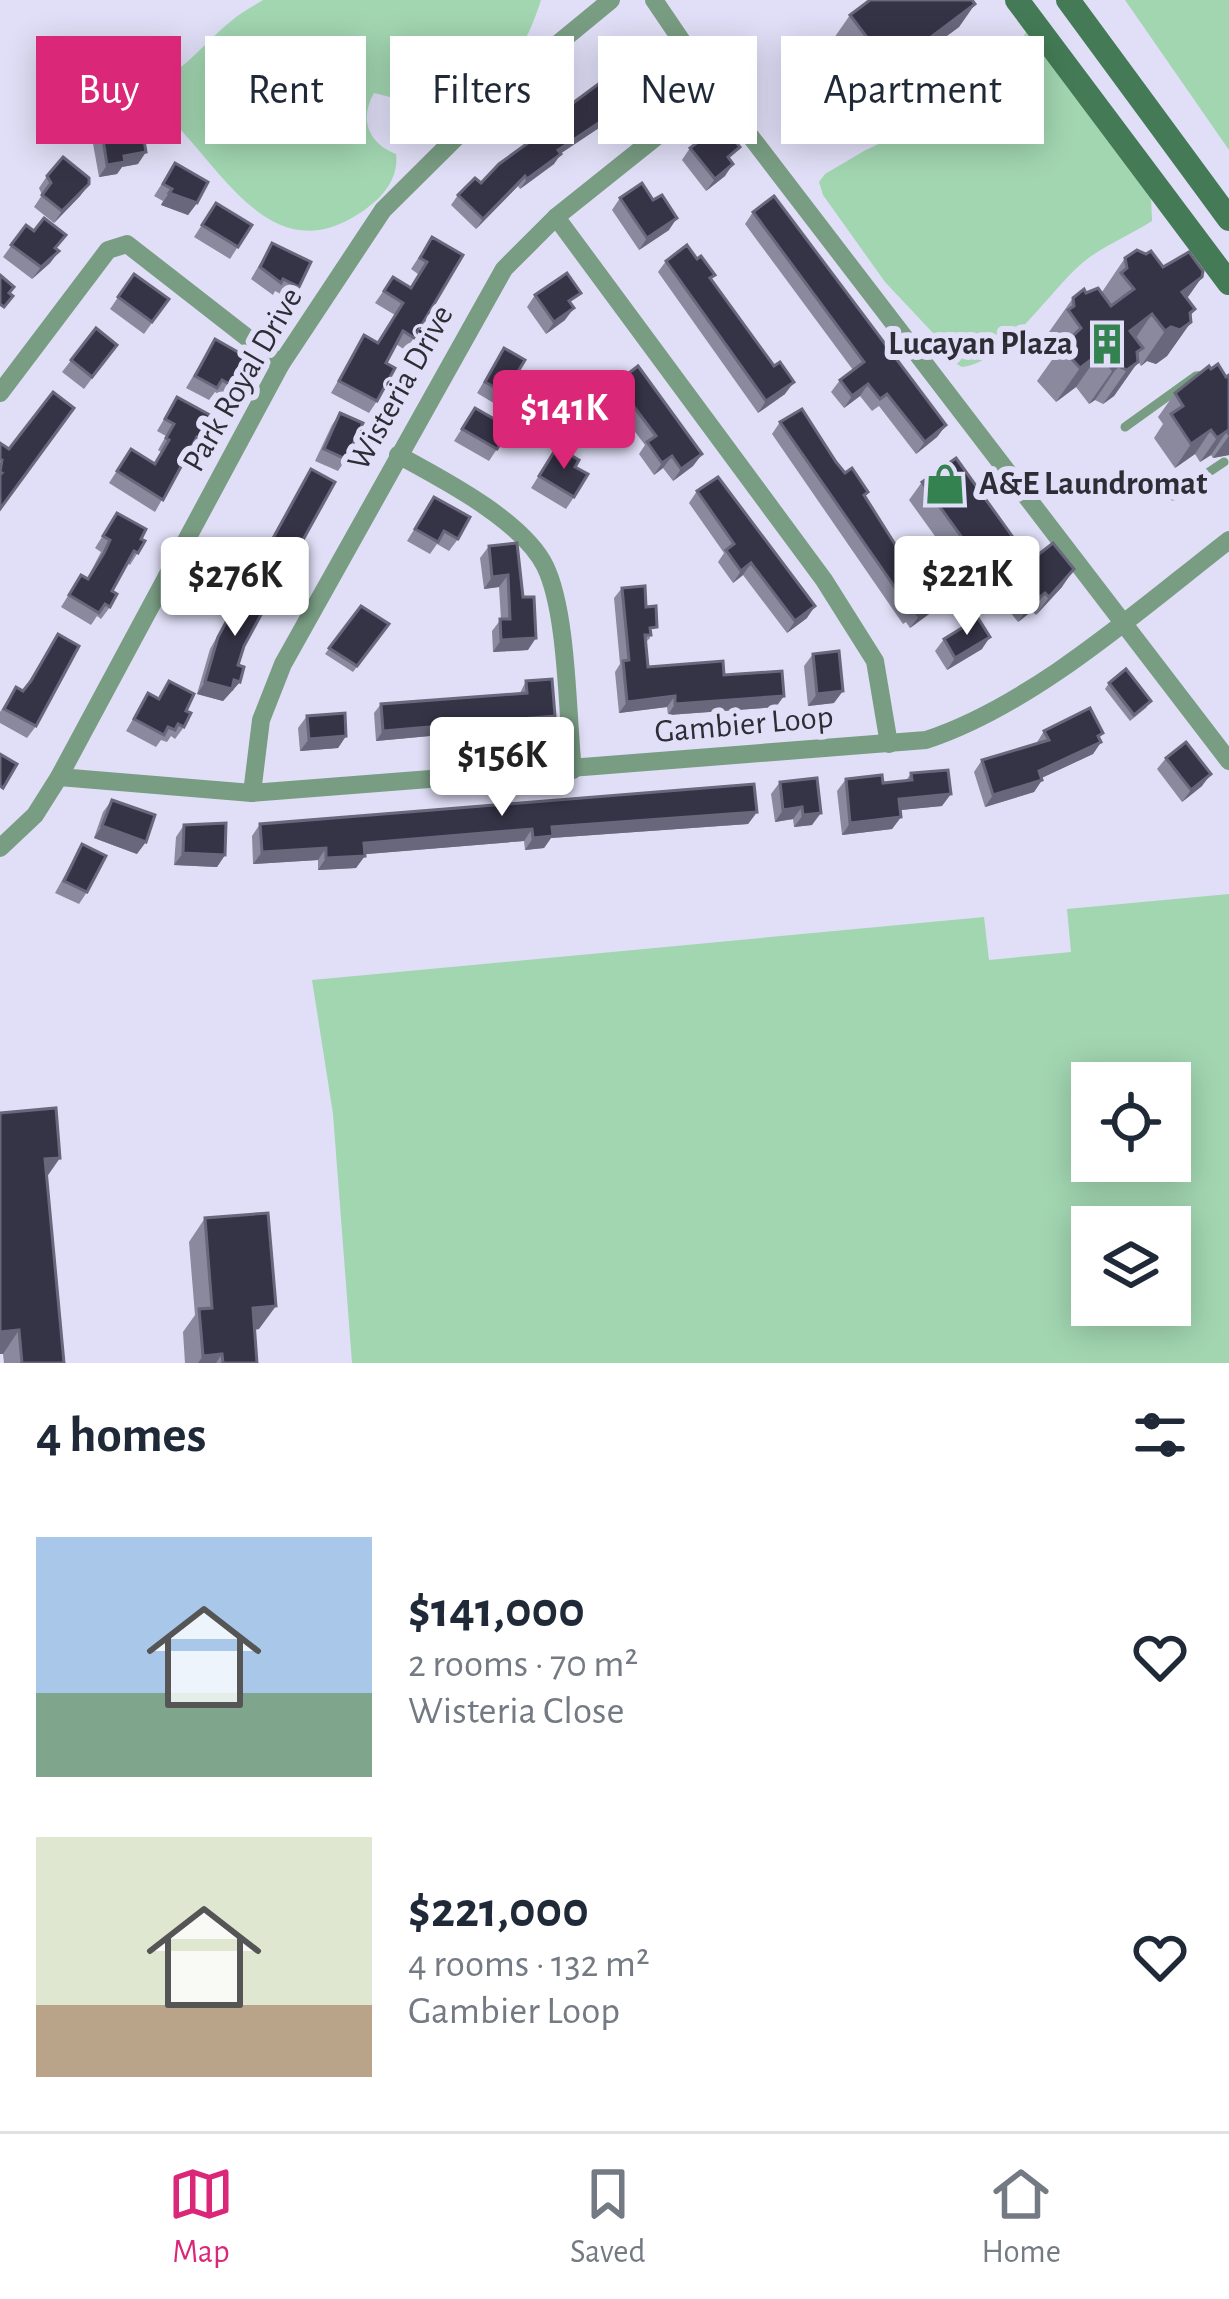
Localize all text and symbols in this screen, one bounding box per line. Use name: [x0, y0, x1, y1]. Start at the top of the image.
chip: Buy: [36, 36, 181, 144]
chip: Rent: [205, 36, 366, 144]
chip: Filters: [390, 36, 574, 144]
chip: New: [598, 36, 757, 144]
chip: Apartment: [781, 36, 1044, 144]
street label: Park Royal Drive: [177, 282, 309, 478]
street label: Wisteria Drive: [342, 300, 460, 476]
building icon: Lucayan Plaza: [1084, 321, 1130, 367]
place label: Lucayan Plaza: [888, 328, 1073, 361]
pin: $141K: [480, 370, 648, 472]
text: $141K: [520, 389, 608, 428]
shop icon: A&E Laundromat: [922, 461, 968, 507]
place label: A&E Laundromat: [979, 468, 1207, 501]
pin: $221K: [883, 536, 1051, 638]
pin: $276K: [151, 537, 319, 639]
text: $221K: [921, 555, 1013, 594]
text: $276K: [188, 556, 282, 595]
street label: Gambier Loop: [653, 701, 835, 749]
pin: $156K: [418, 717, 586, 819]
text: $156K: [457, 736, 547, 775]
map controls: [1071, 1062, 1191, 1326]
button: locate: [1071, 1062, 1191, 1182]
button: layers: [1071, 1206, 1191, 1326]
icon: filters: [1127, 1402, 1193, 1468]
text: 4 homes: [36, 1410, 206, 1461]
icon: home: [132, 1585, 276, 1729]
text: $141,000: [408, 1585, 585, 1636]
icon: heart: [1127, 1624, 1193, 1690]
text: 2 rooms · 70 m²: [408, 1645, 638, 1684]
text: Wisteria Close: [408, 1692, 625, 1731]
icon: home: [132, 1885, 276, 2029]
text: $221,000: [408, 1885, 589, 1936]
icon: heart: [1127, 1924, 1193, 1990]
text: 4 rooms · 132 m²: [408, 1945, 650, 1984]
text: Gambier Loop: [408, 1992, 620, 2031]
tab: Map: [168, 2161, 234, 2273]
tab: Saved: [570, 2161, 646, 2273]
tab: Home: [982, 2161, 1061, 2273]

